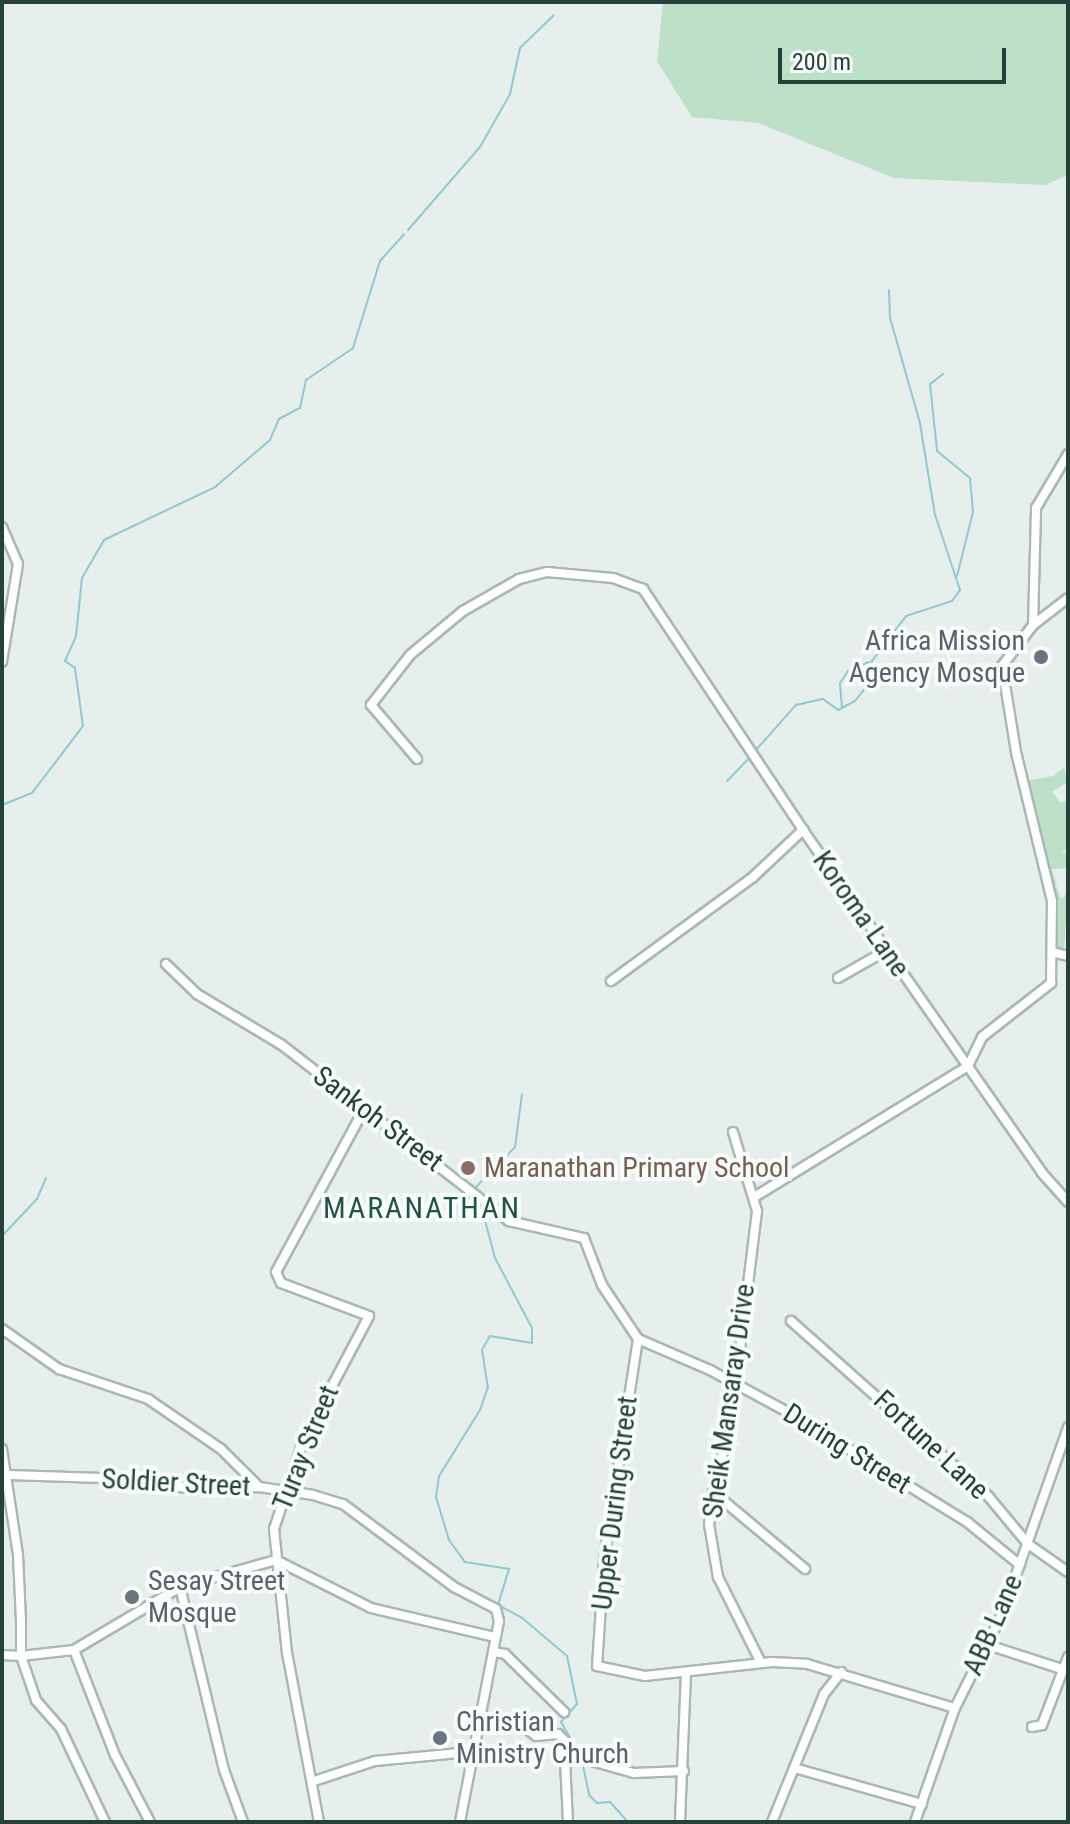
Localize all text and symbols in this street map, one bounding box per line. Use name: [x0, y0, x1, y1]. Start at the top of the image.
scale bar: [782, 32, 1010, 82]
text: 200 m: [792, 48, 851, 76]
place label: Africa Mission Agency Mosque: [849, 624, 1025, 690]
marker: Africa Mission Agency Mosque: [1032, 648, 1050, 666]
street label: Koroma Lane: [805, 845, 917, 983]
street label: Sankoh Street: [307, 1059, 449, 1179]
place label: Maranathan Primary School: [484, 1151, 789, 1185]
marker: Maranathan Primary School: [459, 1159, 477, 1177]
district label: MARANATHAN: [323, 1190, 521, 1226]
street label: Sheik Mansaray Drive: [696, 1282, 762, 1520]
street label: Turay Street: [266, 1381, 346, 1515]
street label: Fortune Lane: [867, 1383, 995, 1507]
street label: Upper During Street: [585, 1394, 645, 1612]
street label: During Street: [777, 1397, 917, 1501]
street label: Soldier Street: [101, 1462, 251, 1504]
place label: Sesay Street Mosque: [148, 1564, 285, 1630]
street label: ABB Lane: [956, 1569, 1030, 1681]
marker: Sesay Street Mosque: [123, 1588, 141, 1606]
place label: Christian Ministry Church: [456, 1705, 629, 1771]
marker: Christian Ministry Church: [431, 1729, 449, 1747]

